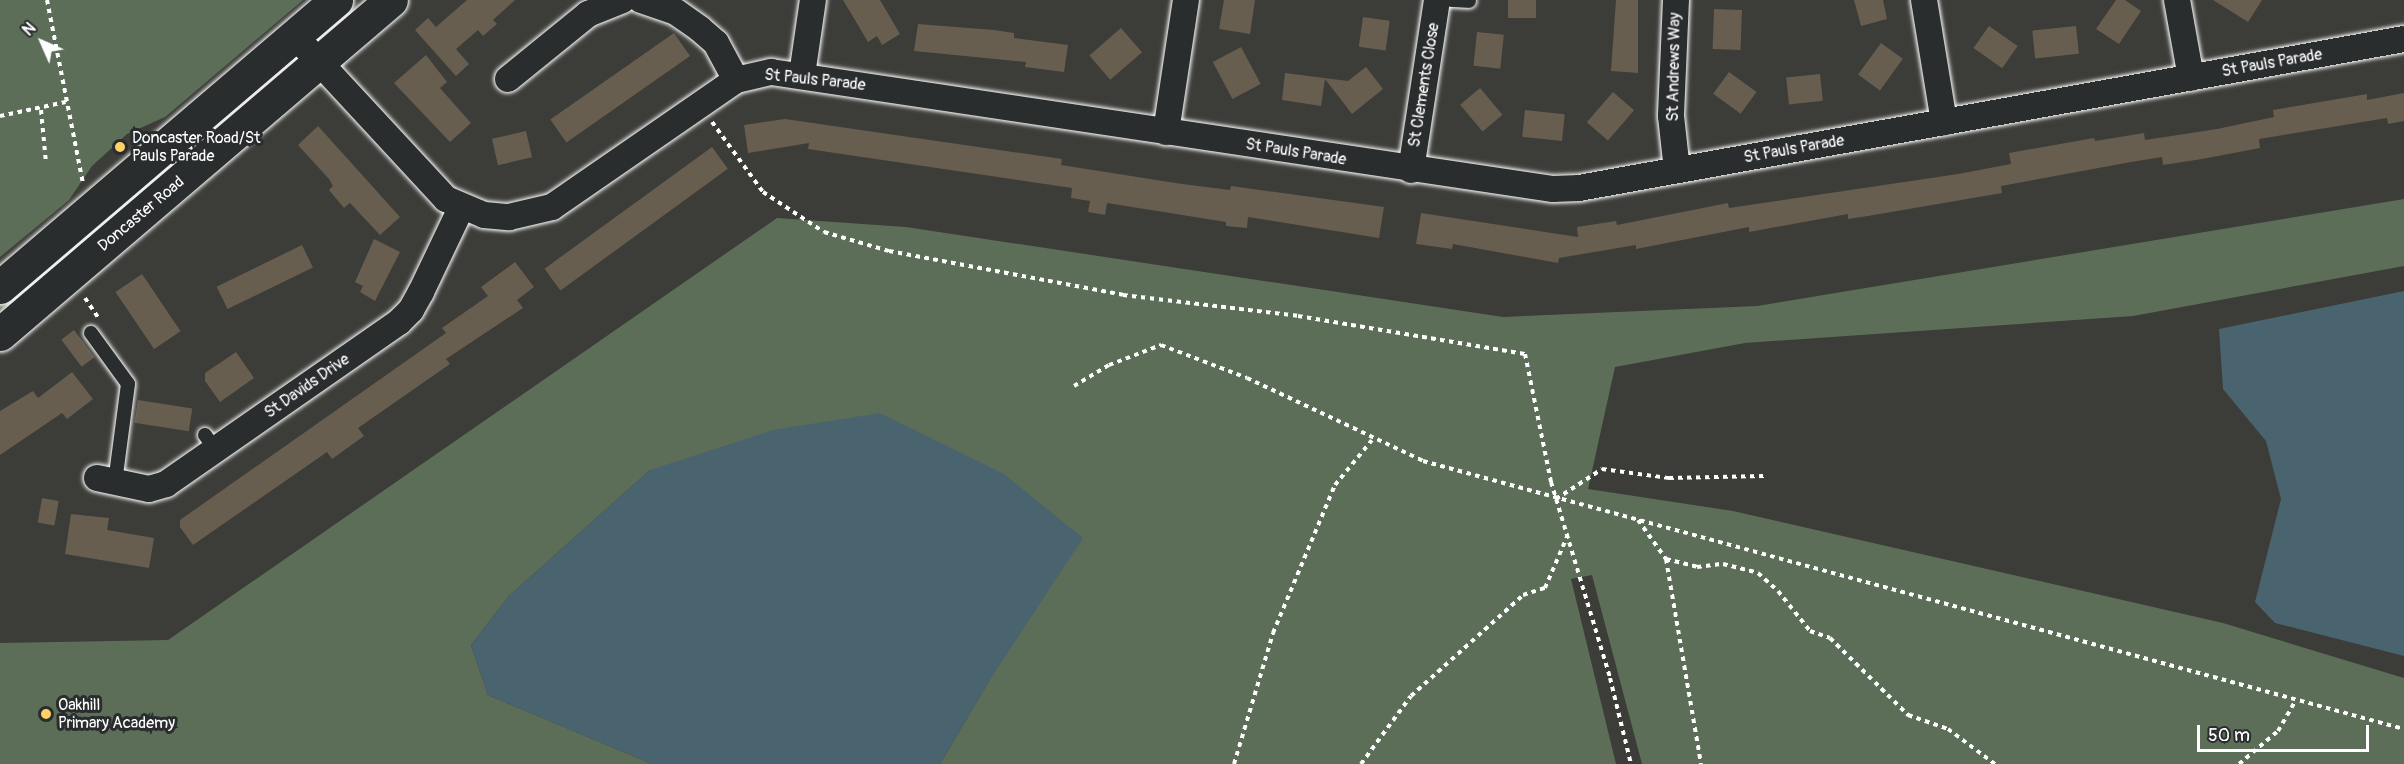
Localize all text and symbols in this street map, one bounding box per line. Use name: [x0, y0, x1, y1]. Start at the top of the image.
north arrow: [12, 12, 72, 72]
street label: St Andrews Way: [1663, 12, 1685, 122]
text: N: [18, 18, 40, 40]
street label: St Clements Close: [1405, 21, 1443, 149]
street label: St Pauls Parade: [2220, 45, 2324, 81]
street label: St Pauls Parade: [763, 65, 867, 95]
place label: Doncaster Road/St Pauls Parade: [132, 128, 260, 166]
street label: St Pauls Parade: [1742, 131, 1846, 167]
street label: St Pauls Parade: [1244, 135, 1348, 169]
marker: Doncaster Road/St Pauls Parade: [113, 140, 127, 154]
street label: Doncaster Road: [94, 172, 188, 256]
street label: St Davids Drive: [261, 350, 353, 422]
place label: Oakhill Primary Academy: [58, 695, 175, 733]
marker: Oakhill Primary Academy: [39, 707, 53, 721]
scale bar: [2200, 713, 2372, 751]
text: 50 m: [2208, 724, 2250, 747]

